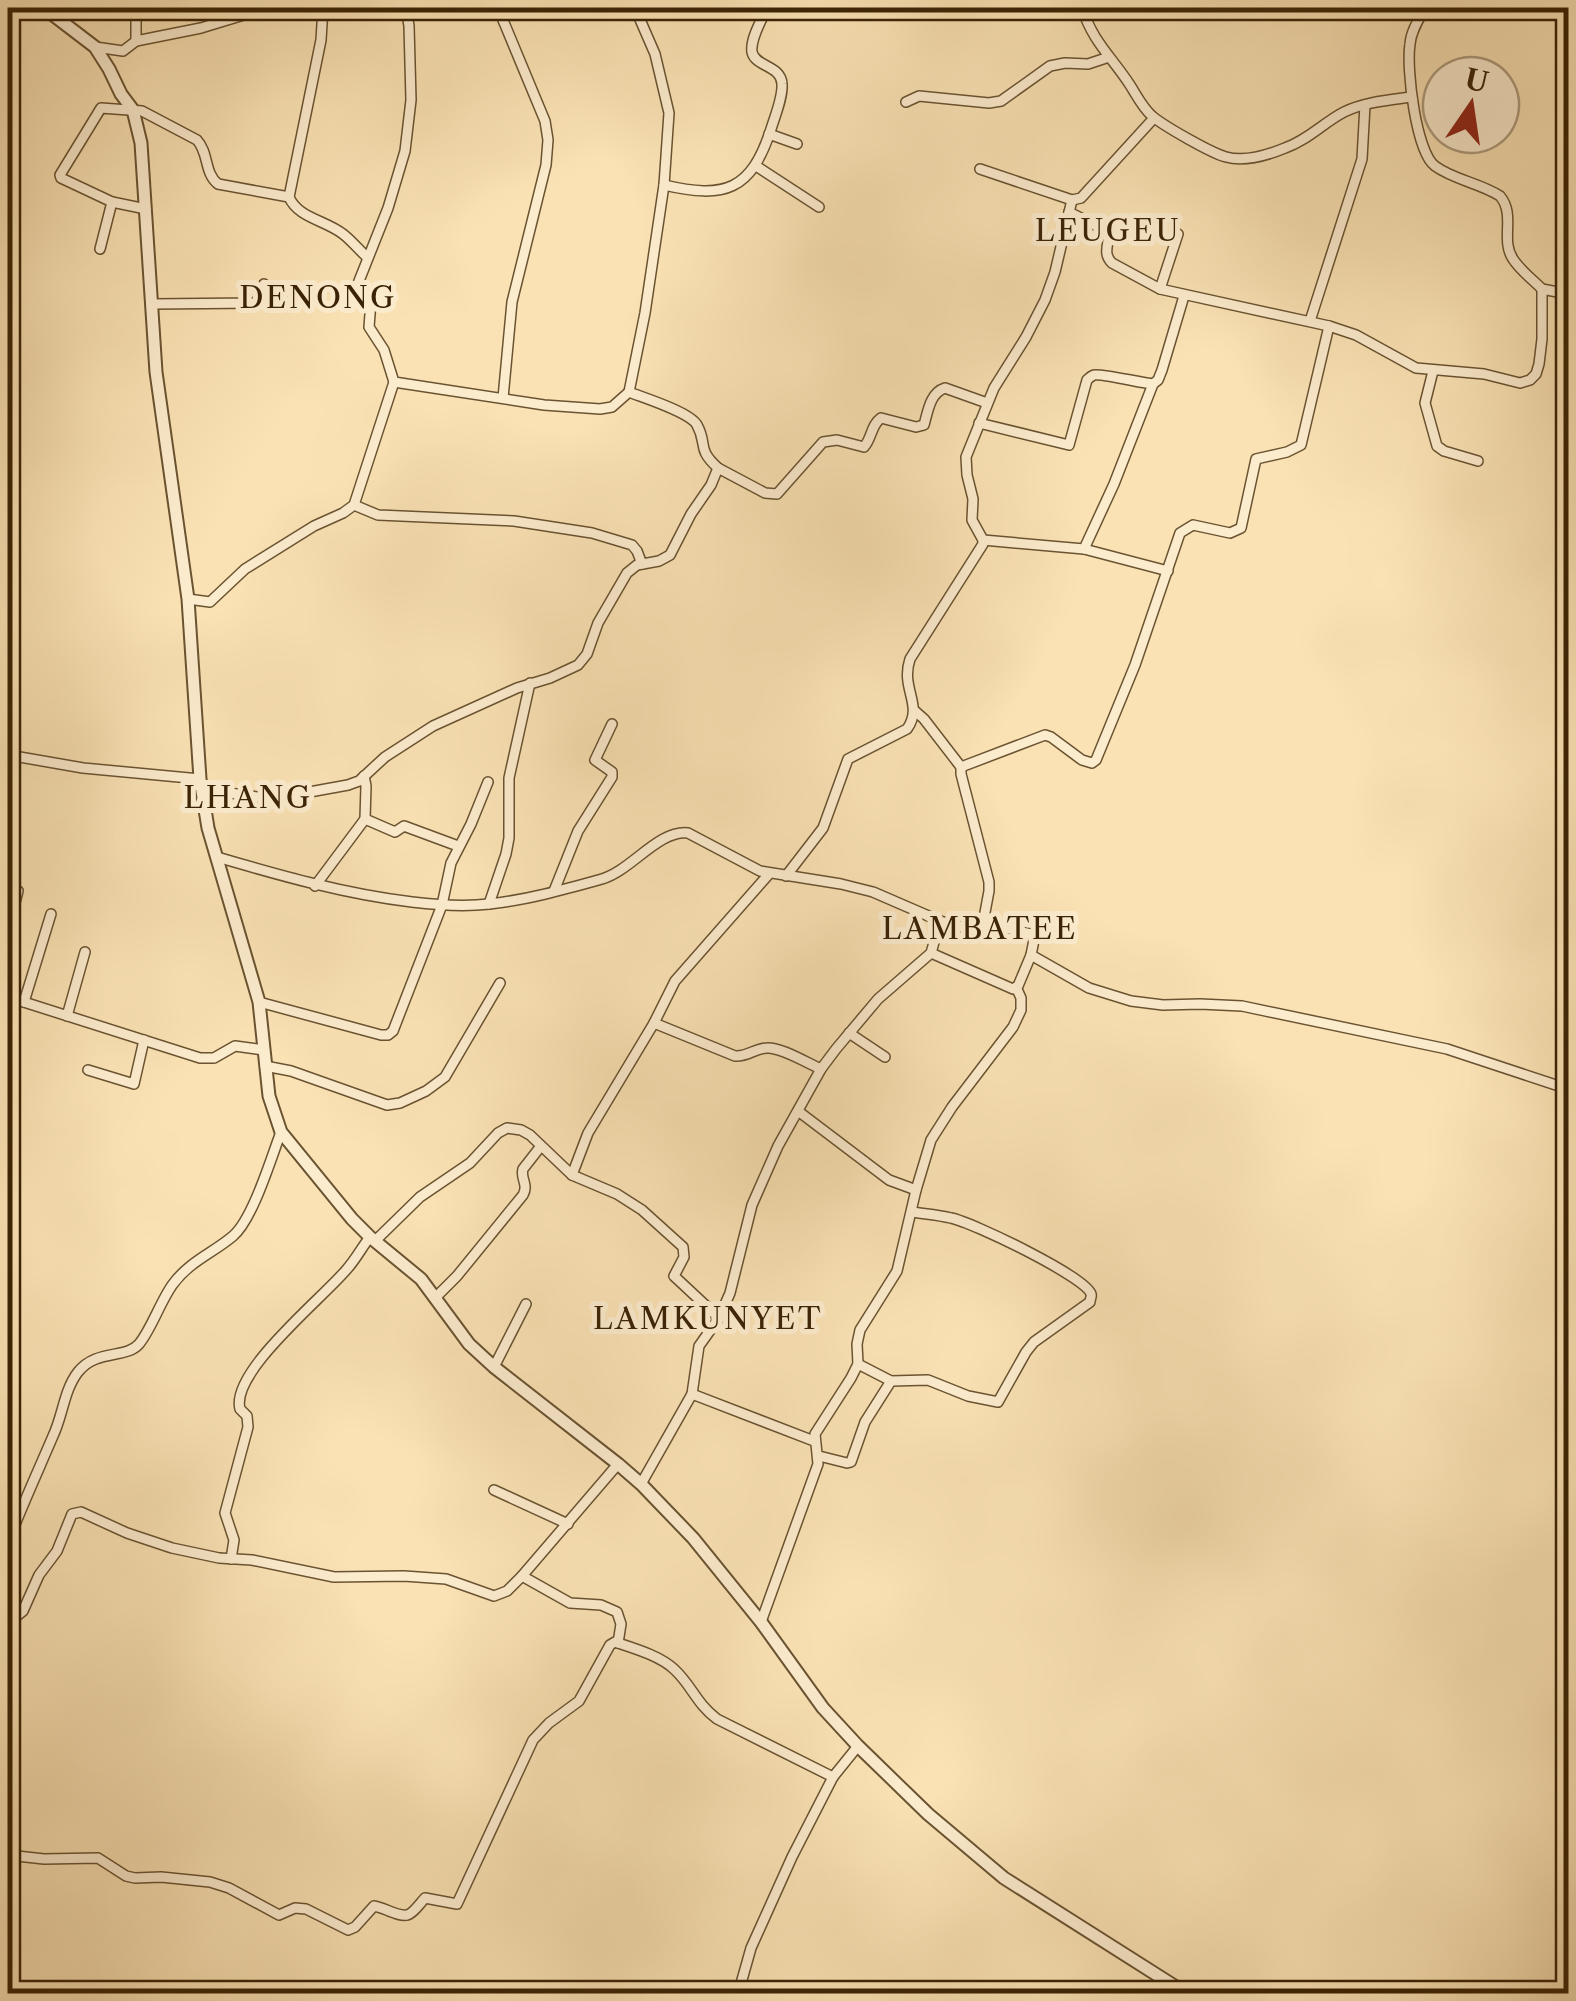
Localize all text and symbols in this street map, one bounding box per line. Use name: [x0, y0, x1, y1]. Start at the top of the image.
north arrow: [1421, 55, 1521, 155]
text: U: [1462, 62, 1492, 100]
district label: LEUGEU: [1035, 212, 1181, 249]
district label: DENONG: [239, 279, 397, 316]
district label: LHANG: [184, 779, 312, 816]
district label: LAMBATEE: [882, 910, 1078, 947]
district label: LAMKUNYET: [593, 1300, 823, 1337]

